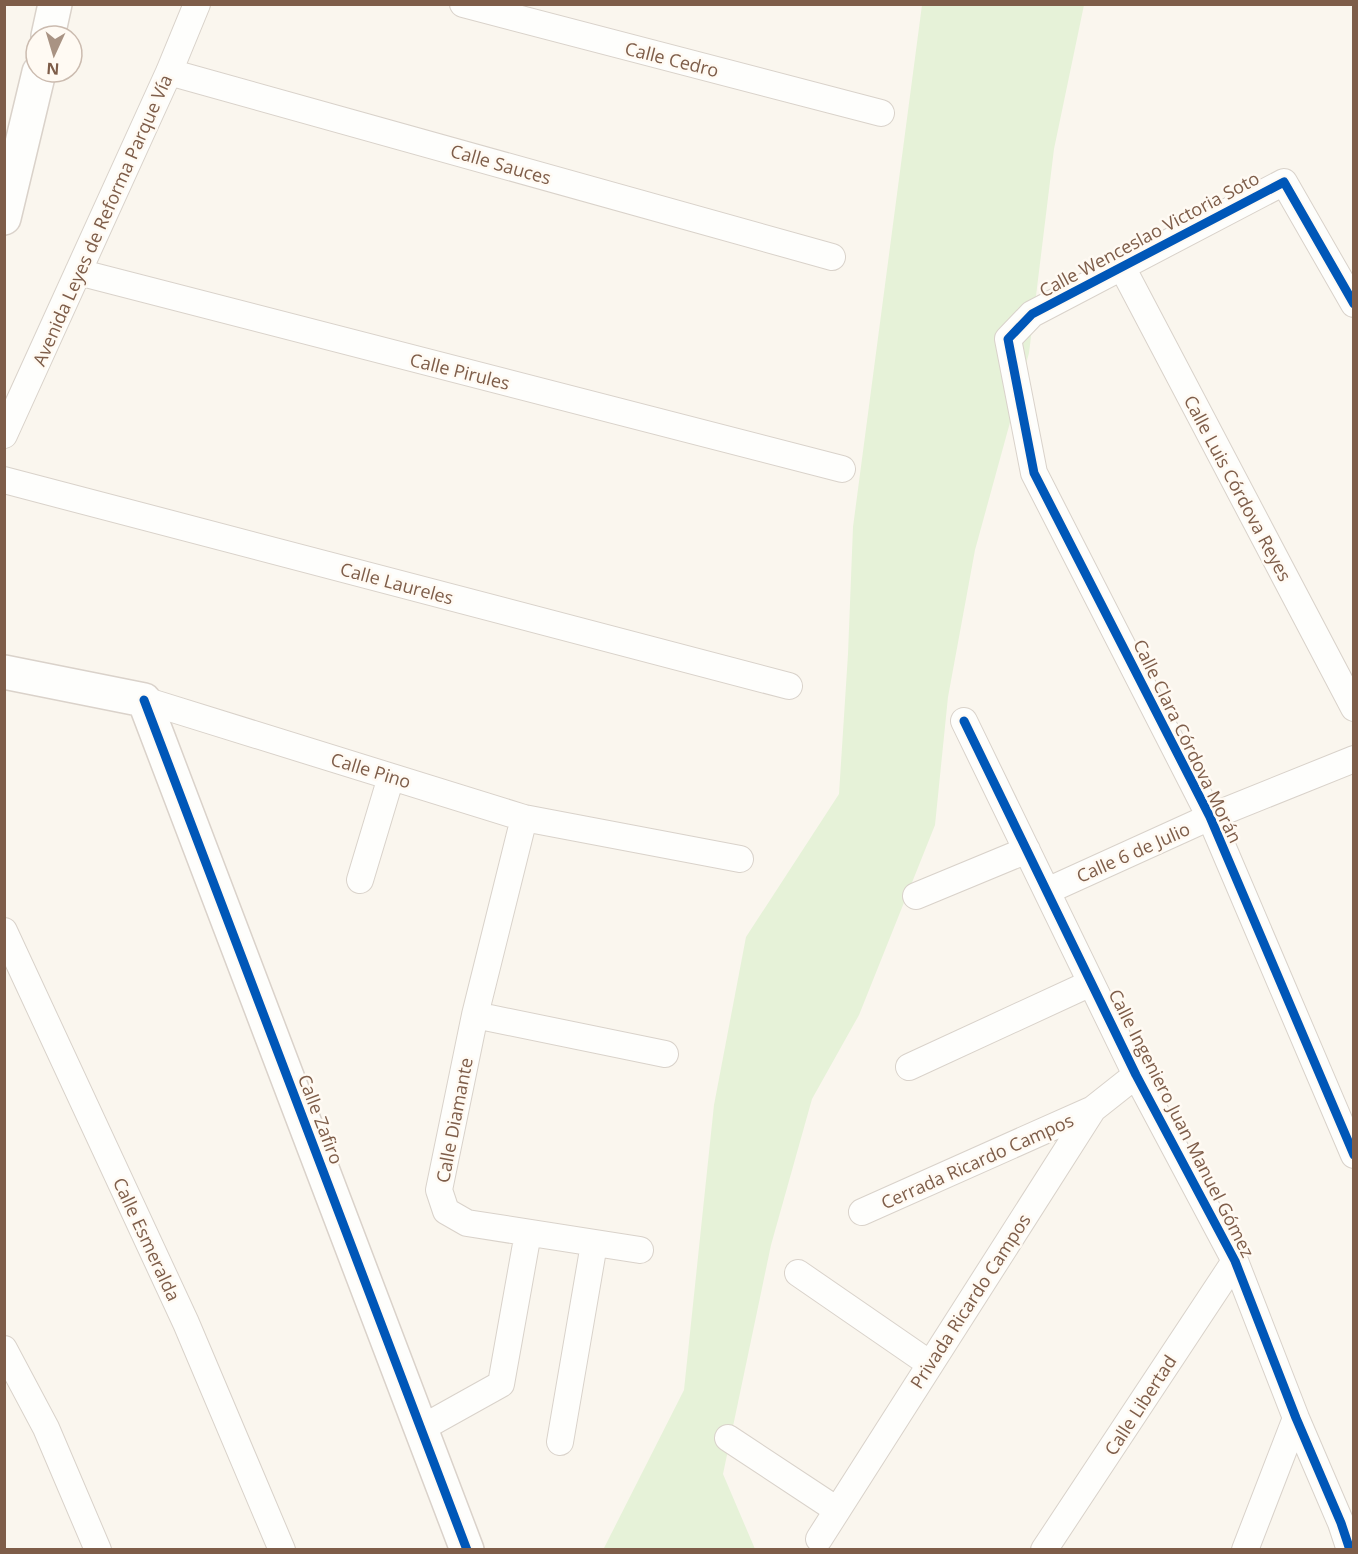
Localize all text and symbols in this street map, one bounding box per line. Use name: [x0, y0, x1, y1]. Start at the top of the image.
north arrow: [24, 24, 84, 84]
street label: Calle Cedro: [623, 36, 721, 82]
text: N: [46, 58, 60, 80]
street label: Avenida Leyes de Reforma Parque Vía: [27, 71, 177, 369]
street label: Calle Sauces: [448, 138, 554, 190]
street label: Calle Wenceslao Victoria Soto: [1035, 166, 1263, 302]
street label: Calle Pirules: [408, 347, 512, 395]
street label: Calle Luis Córdova Reyes: [1179, 391, 1297, 585]
street label: Calle Laureles: [338, 556, 456, 610]
street label: Calle Clara Córdova Morán: [1128, 635, 1248, 847]
street label: Calle Pino: [328, 746, 414, 794]
street label: Calle 6 de Julio: [1072, 816, 1194, 888]
street label: Calle Ingeniero Juan Manuel Gómez: [1104, 985, 1260, 1261]
street label: Calle Diamante: [430, 1055, 478, 1185]
street label: Calle Zafiro: [293, 1071, 349, 1167]
street label: Cerrada Ricardo Campos: [877, 1108, 1077, 1214]
street label: Calle Esmeralda: [108, 1173, 186, 1305]
street label: Privada Ricardo Campos: [904, 1209, 1036, 1393]
street label: Calle Libertad: [1099, 1350, 1181, 1460]

